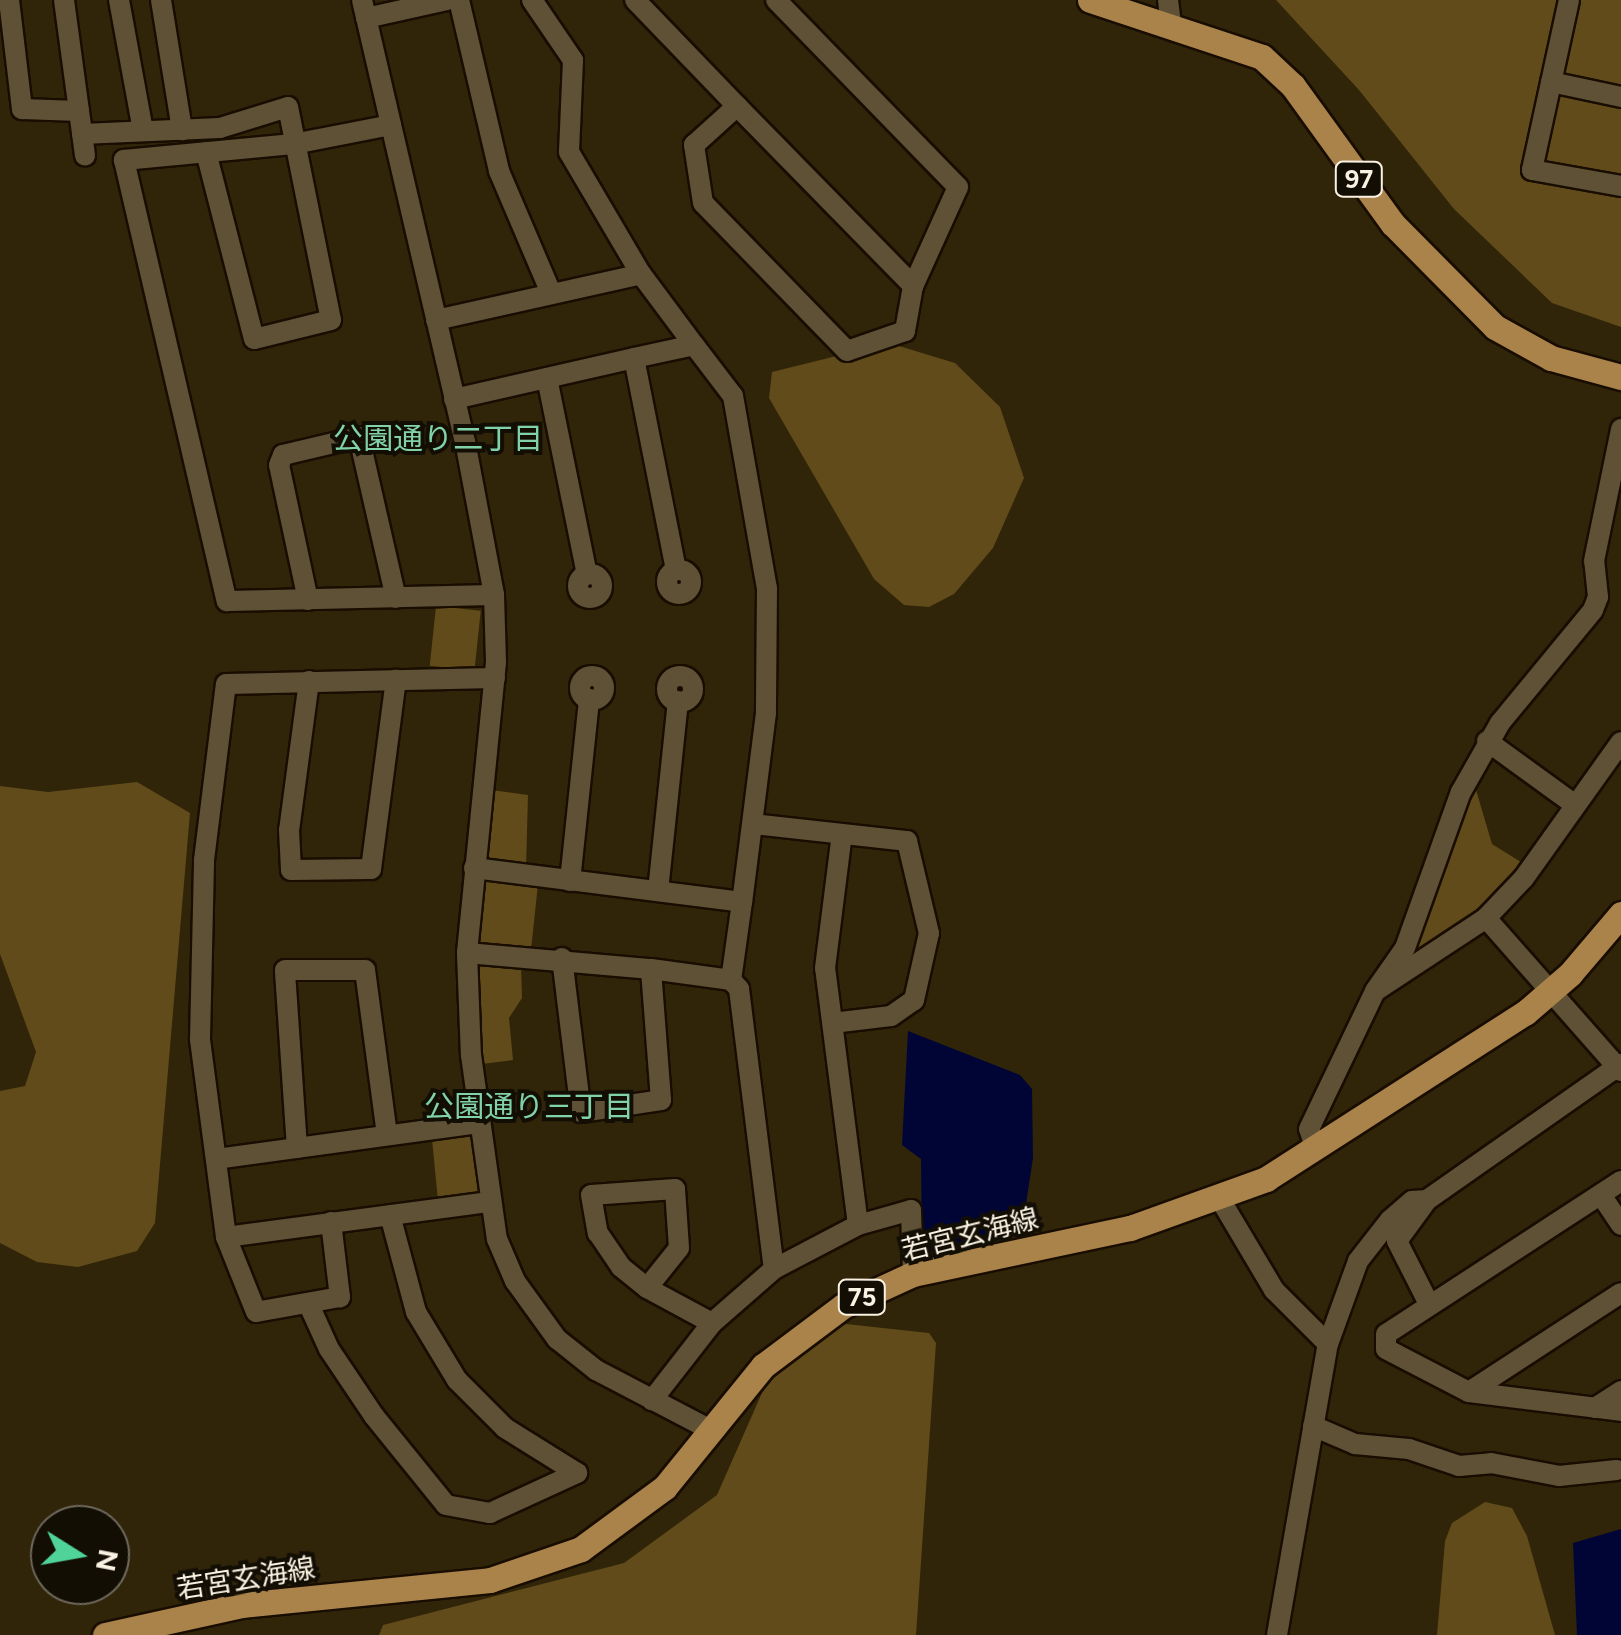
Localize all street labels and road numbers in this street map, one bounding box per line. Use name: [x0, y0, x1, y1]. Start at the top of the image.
road number: 97: [1334, 159, 1384, 199]
street label: 若宮玄海線: [898, 1201, 1042, 1267]
road number: 75: [837, 1277, 887, 1317]
street label: 若宮玄海線: [174, 1550, 318, 1606]

